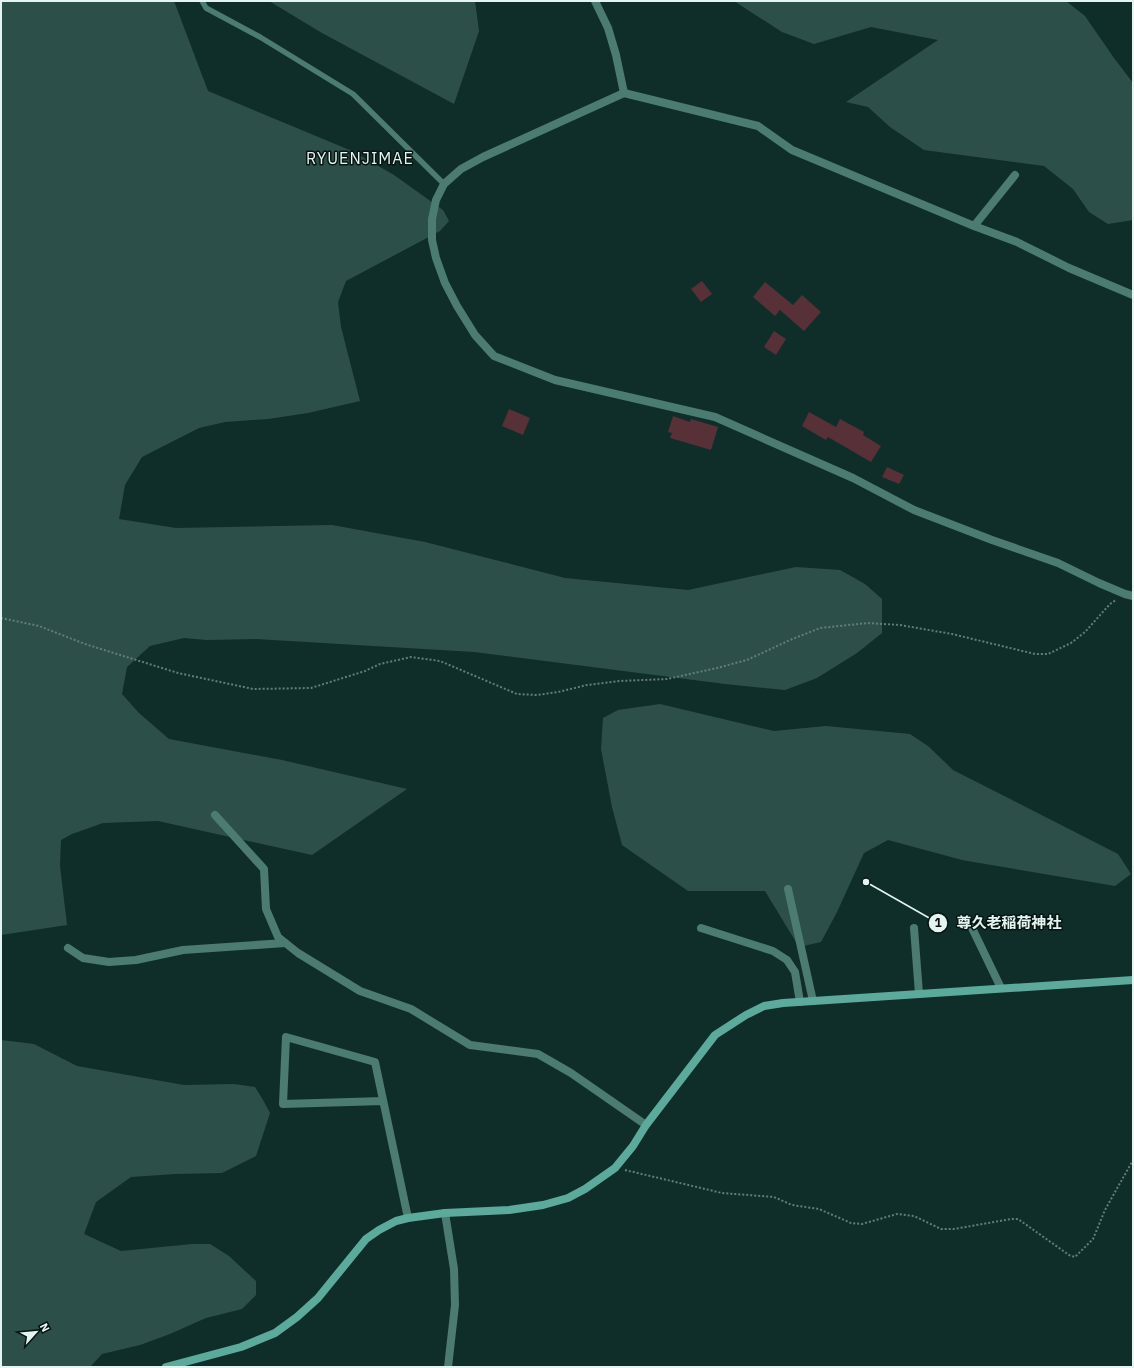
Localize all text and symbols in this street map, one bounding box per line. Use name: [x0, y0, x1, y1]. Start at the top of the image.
district label: RYUENJIMAE: [306, 148, 414, 168]
callout: 尊久老稲荷神社: [928, 910, 1069, 937]
text: 尊久老稲荷神社: [956, 913, 1062, 932]
text: 1: [934, 915, 942, 930]
north arrow: [16, 1312, 56, 1352]
text: N: [37, 1321, 53, 1334]

